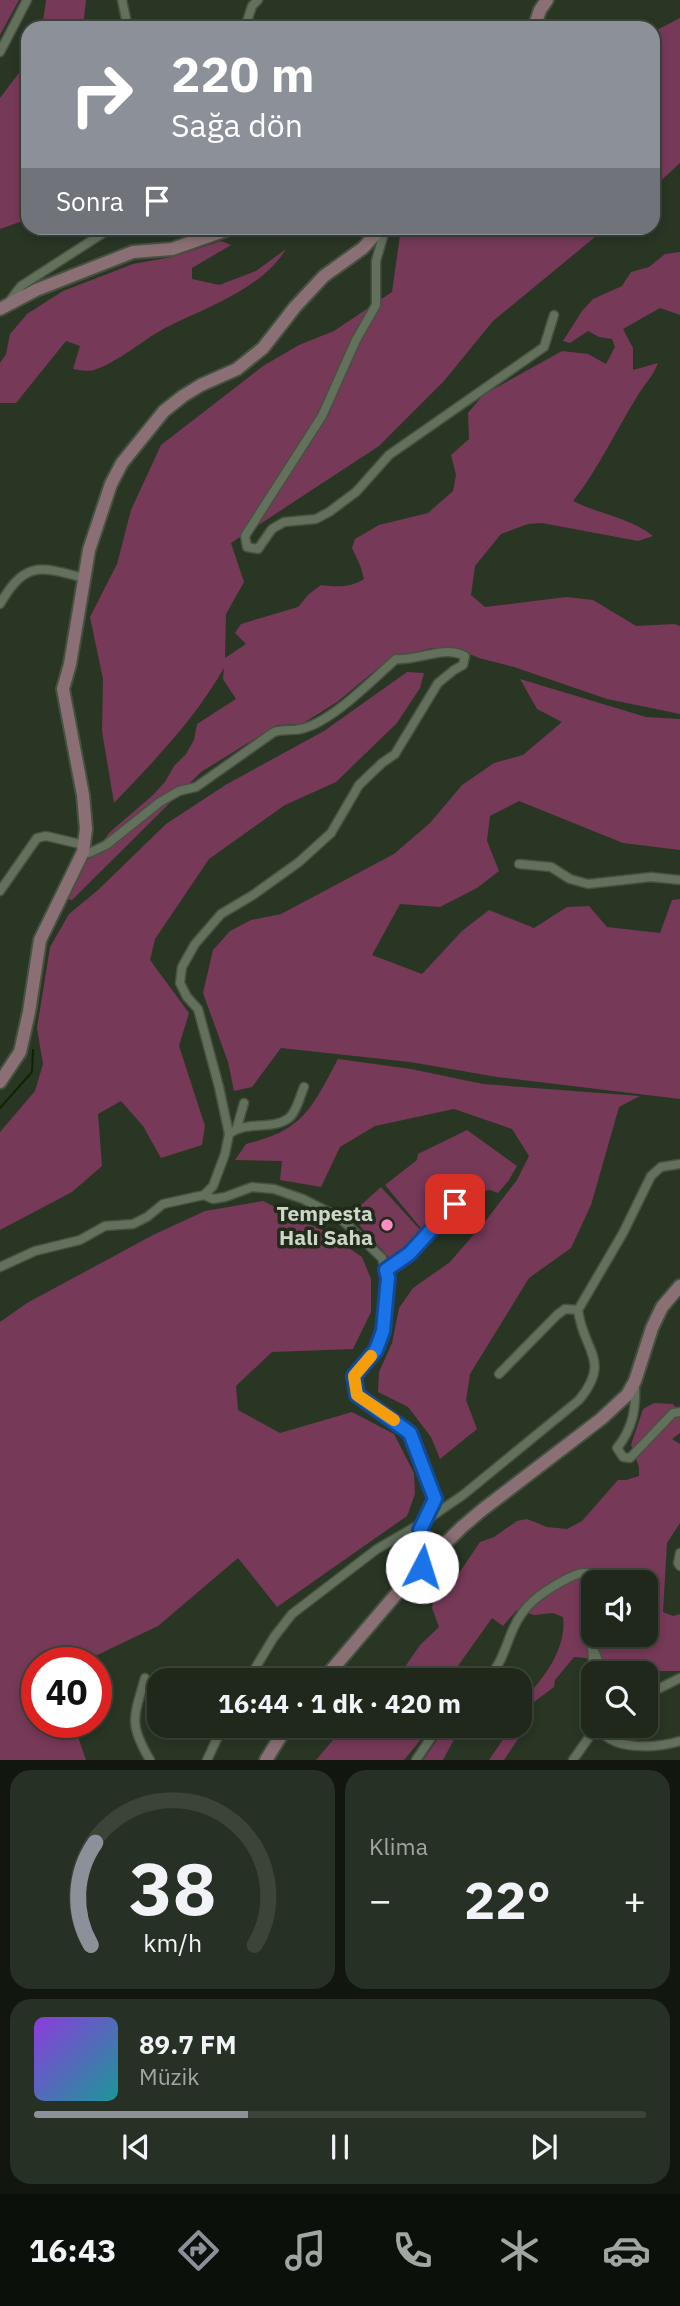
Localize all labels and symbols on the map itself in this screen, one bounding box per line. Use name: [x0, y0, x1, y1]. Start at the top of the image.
pin: [425, 1174, 485, 1234]
place label: Tempesta Halı Saha: [277, 1199, 373, 1251]
marker: Tempesta Halı Saha: [379, 1217, 395, 1233]
position arrow: [385, 1530, 459, 1604]
speed limit sign: 40: [21, 1647, 112, 1738]

